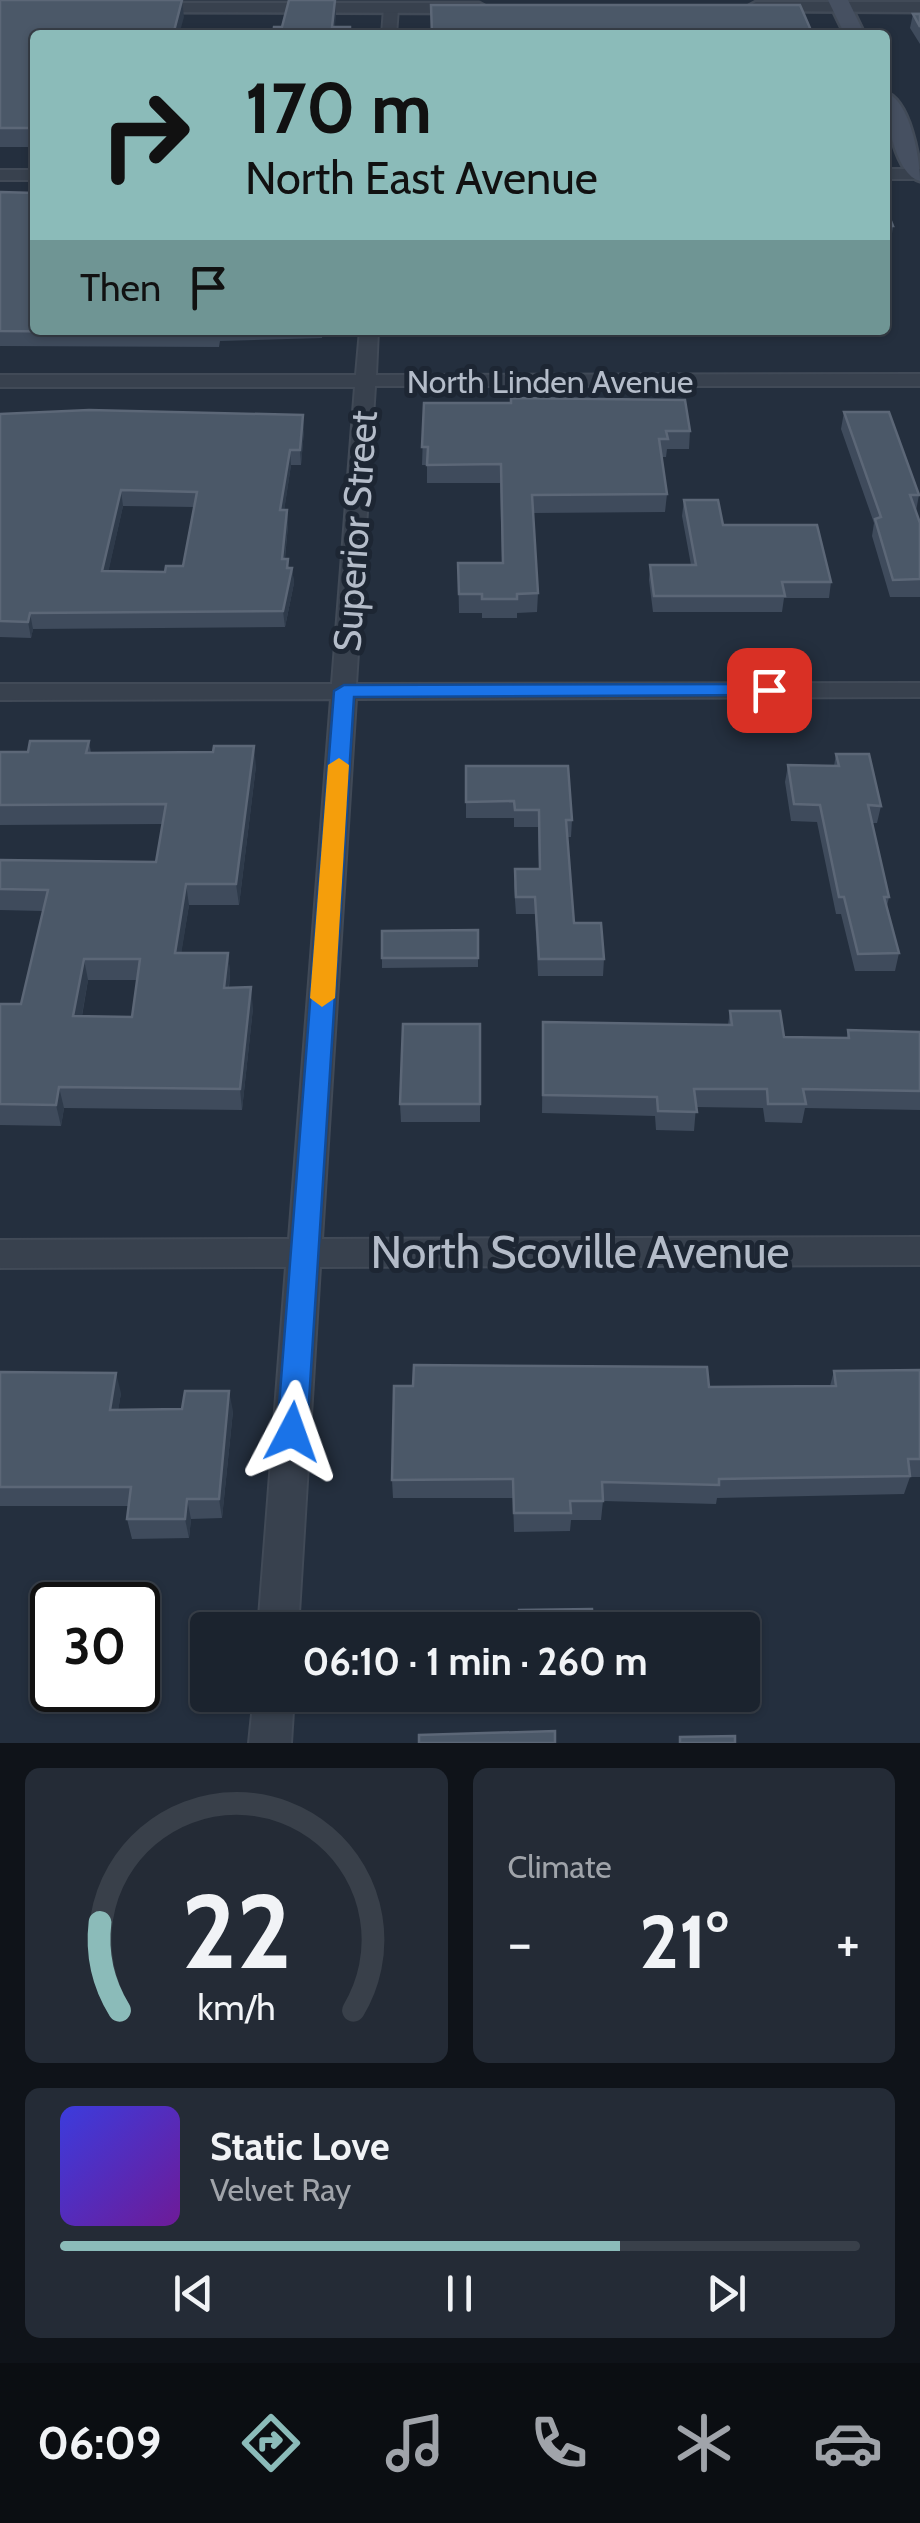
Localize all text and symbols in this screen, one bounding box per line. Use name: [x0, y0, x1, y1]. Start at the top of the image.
text: 170 m: [245, 65, 432, 151]
icon: right: [80, 70, 210, 200]
text: North East Avenue: [245, 151, 598, 205]
icon: arrive: [181, 260, 236, 315]
text: Then: [80, 264, 161, 311]
street label: North Linden Avenue: [407, 362, 693, 401]
street label: Superior Street: [323, 409, 387, 653]
pin: [727, 648, 812, 733]
icon: arrive: [742, 663, 797, 718]
street label: North Scoville Avenue: [371, 1225, 790, 1279]
position arrow: [240, 1380, 344, 1484]
speed limit sign: 30: [30, 1582, 160, 1712]
text: 06:10 · 1 min · 260 m: [303, 1638, 647, 1685]
text: Climate: [508, 1847, 612, 1886]
text: 22: [181, 1868, 291, 1994]
text: 21°: [639, 1896, 728, 1987]
text: −: [508, 1909, 532, 1976]
text: +: [836, 1909, 860, 1976]
text: km/h: [197, 1986, 275, 2029]
text: Static Love: [210, 2123, 389, 2170]
text: Velvet Ray: [210, 2170, 351, 2209]
icon: previous: [166, 2266, 221, 2321]
icon: pause: [432, 2266, 487, 2321]
icon: next: [699, 2266, 754, 2321]
icon: directions: [236, 2408, 306, 2478]
icon: music: [380, 2408, 450, 2478]
icon: phone: [524, 2408, 594, 2478]
icon: climate: [669, 2408, 739, 2478]
icon: car: [813, 2408, 883, 2478]
text: 06:09: [37, 2416, 161, 2470]

